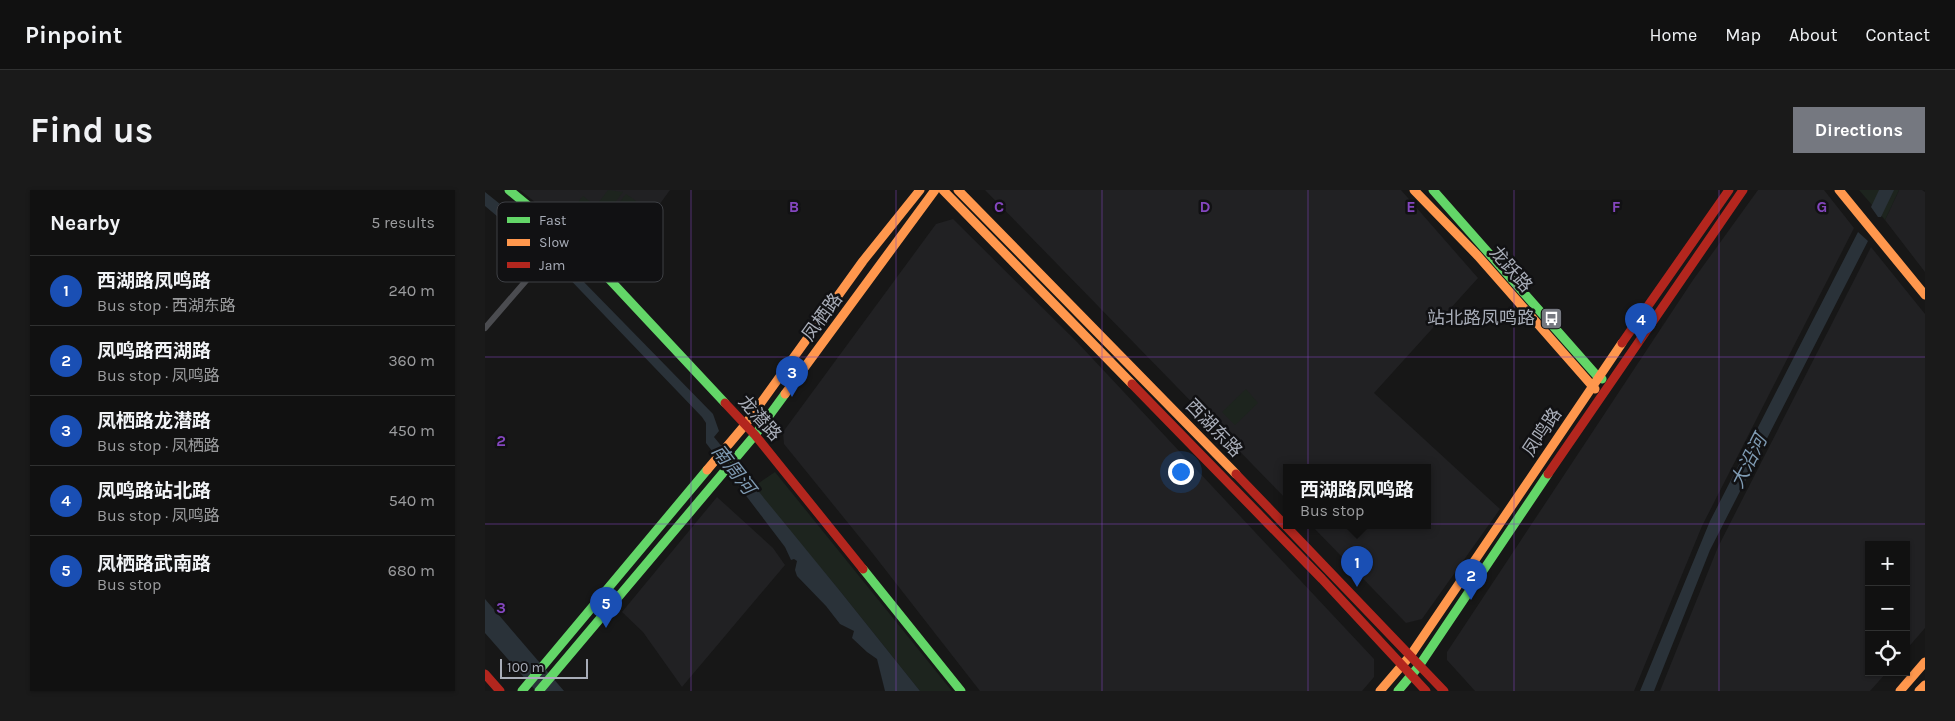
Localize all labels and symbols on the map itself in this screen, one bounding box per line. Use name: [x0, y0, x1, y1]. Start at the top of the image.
text: B: [789, 197, 799, 216]
text: C: [994, 197, 1004, 216]
text: D: [1200, 197, 1211, 216]
text: E: [1406, 197, 1416, 216]
text: F: [1612, 197, 1621, 216]
text: G: [1817, 197, 1827, 216]
legend: [497, 202, 663, 282]
text: Fast: [539, 212, 566, 229]
text: Slow: [539, 234, 569, 251]
street label: 龙跃路: [1485, 241, 1537, 297]
text: Jam: [539, 257, 565, 274]
street label: 凤栖路: [797, 289, 847, 345]
pin: 4: [1625, 303, 1657, 344]
bus stop icon: 站北路凤鸣路: [1539, 306, 1563, 330]
place label: 站北路凤鸣路: [1427, 307, 1535, 329]
pin: 3: [776, 356, 808, 397]
street label: 龙潜路: [734, 391, 786, 445]
street label: 西湖东路: [1181, 394, 1247, 462]
street label: 凤鸣路: [1518, 403, 1566, 461]
water label: 大沿河: [1726, 428, 1773, 492]
text: 2: [496, 431, 506, 450]
water label: 南周河: [707, 440, 762, 502]
your location: [1168, 459, 1194, 485]
pin: 1: [1341, 546, 1373, 587]
pin: 2: [1455, 559, 1487, 600]
pin: 5: [590, 587, 622, 628]
text: 3: [496, 598, 506, 617]
scale bar: [500, 656, 587, 679]

